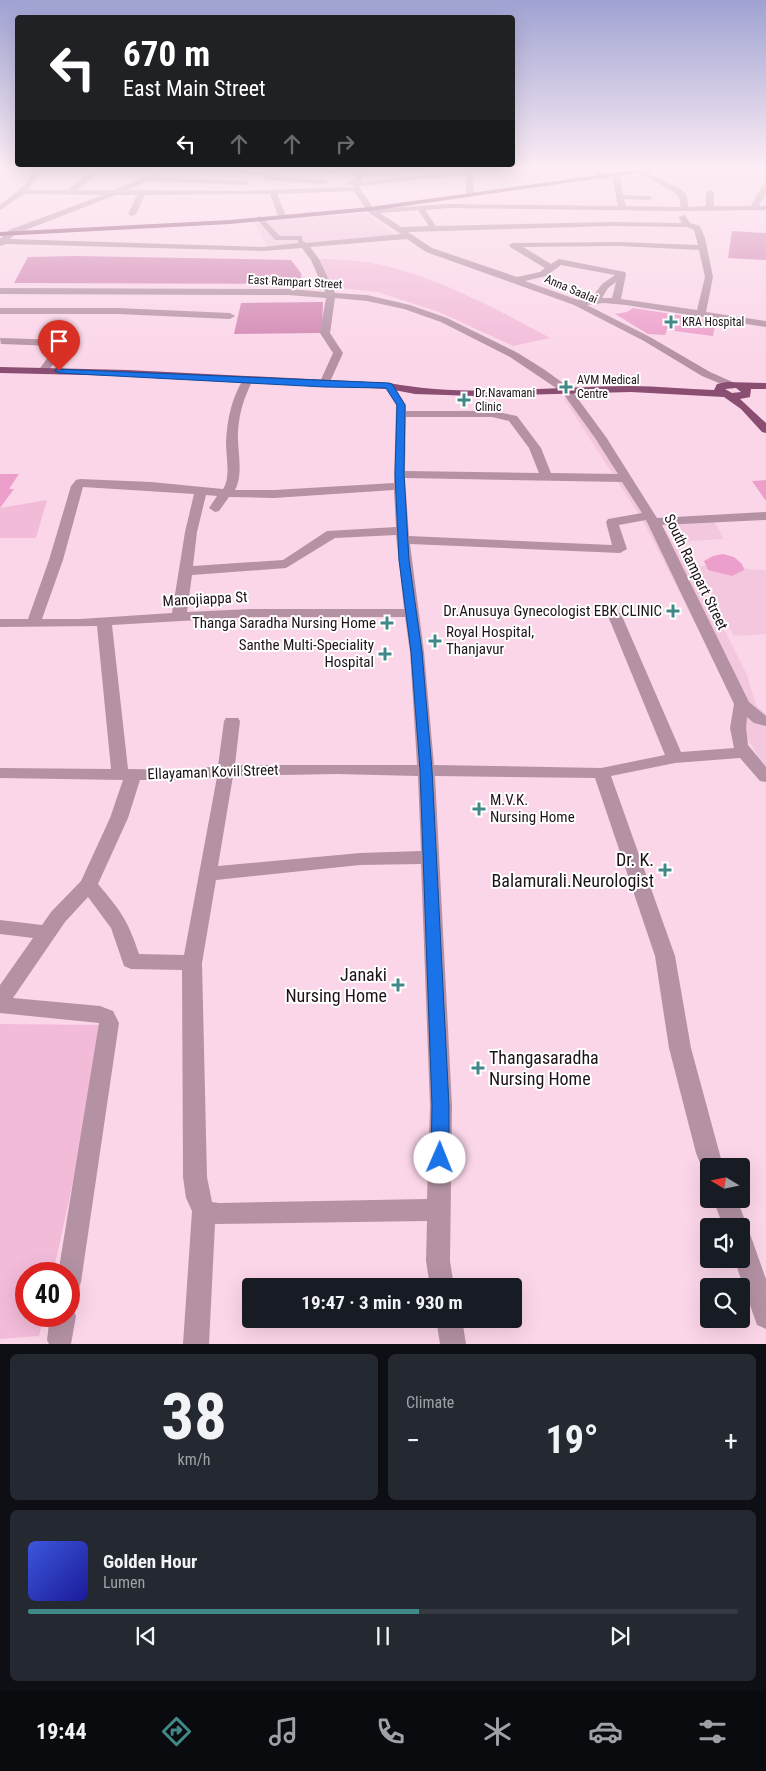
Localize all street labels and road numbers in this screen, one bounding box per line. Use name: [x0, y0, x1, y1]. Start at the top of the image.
street label: Anna Saalai: [542, 272, 600, 306]
street label: East Rampart Street: [247, 273, 343, 291]
street label: South Rampart Street: [660, 511, 732, 633]
street label: Manojiappa St: [162, 588, 248, 610]
street label: Ellayaman Kovil Street: [147, 761, 279, 783]

